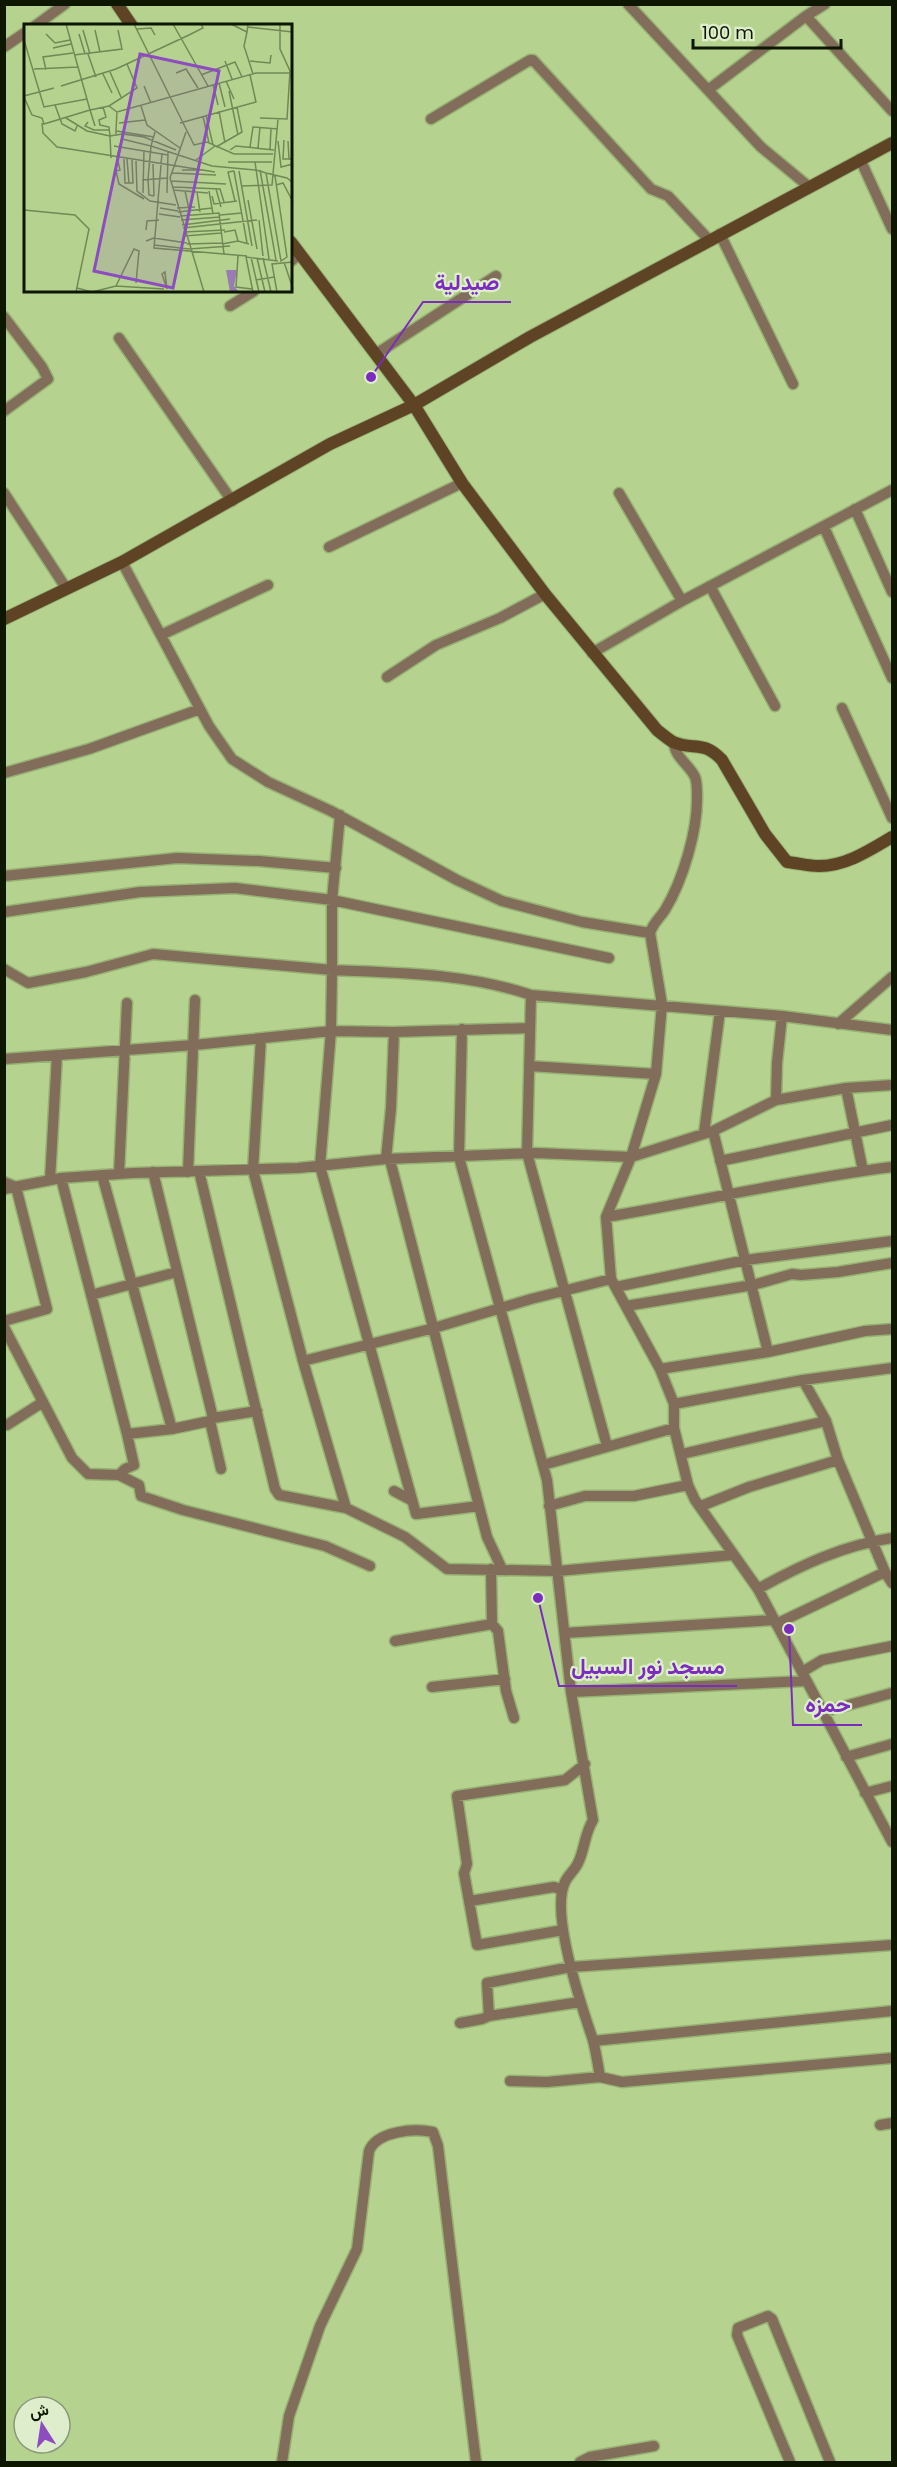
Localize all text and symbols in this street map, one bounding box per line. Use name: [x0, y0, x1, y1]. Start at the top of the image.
scale bar: [693, 12, 842, 50]
text: 100 m: [702, 20, 754, 45]
inset map: [24, 24, 292, 292]
callout: صيدلية: [423, 262, 511, 302]
text: صيدلية: [435, 267, 499, 298]
callout: مسجد نور السبيل: [559, 1646, 737, 1686]
text: مسجد نور السبيل: [571, 1651, 725, 1682]
callout: حمزه: [793, 1685, 862, 1725]
text: حمزه: [805, 1689, 851, 1720]
north arrow: [12, 2395, 72, 2455]
text: ش: [27, 2398, 51, 2424]

